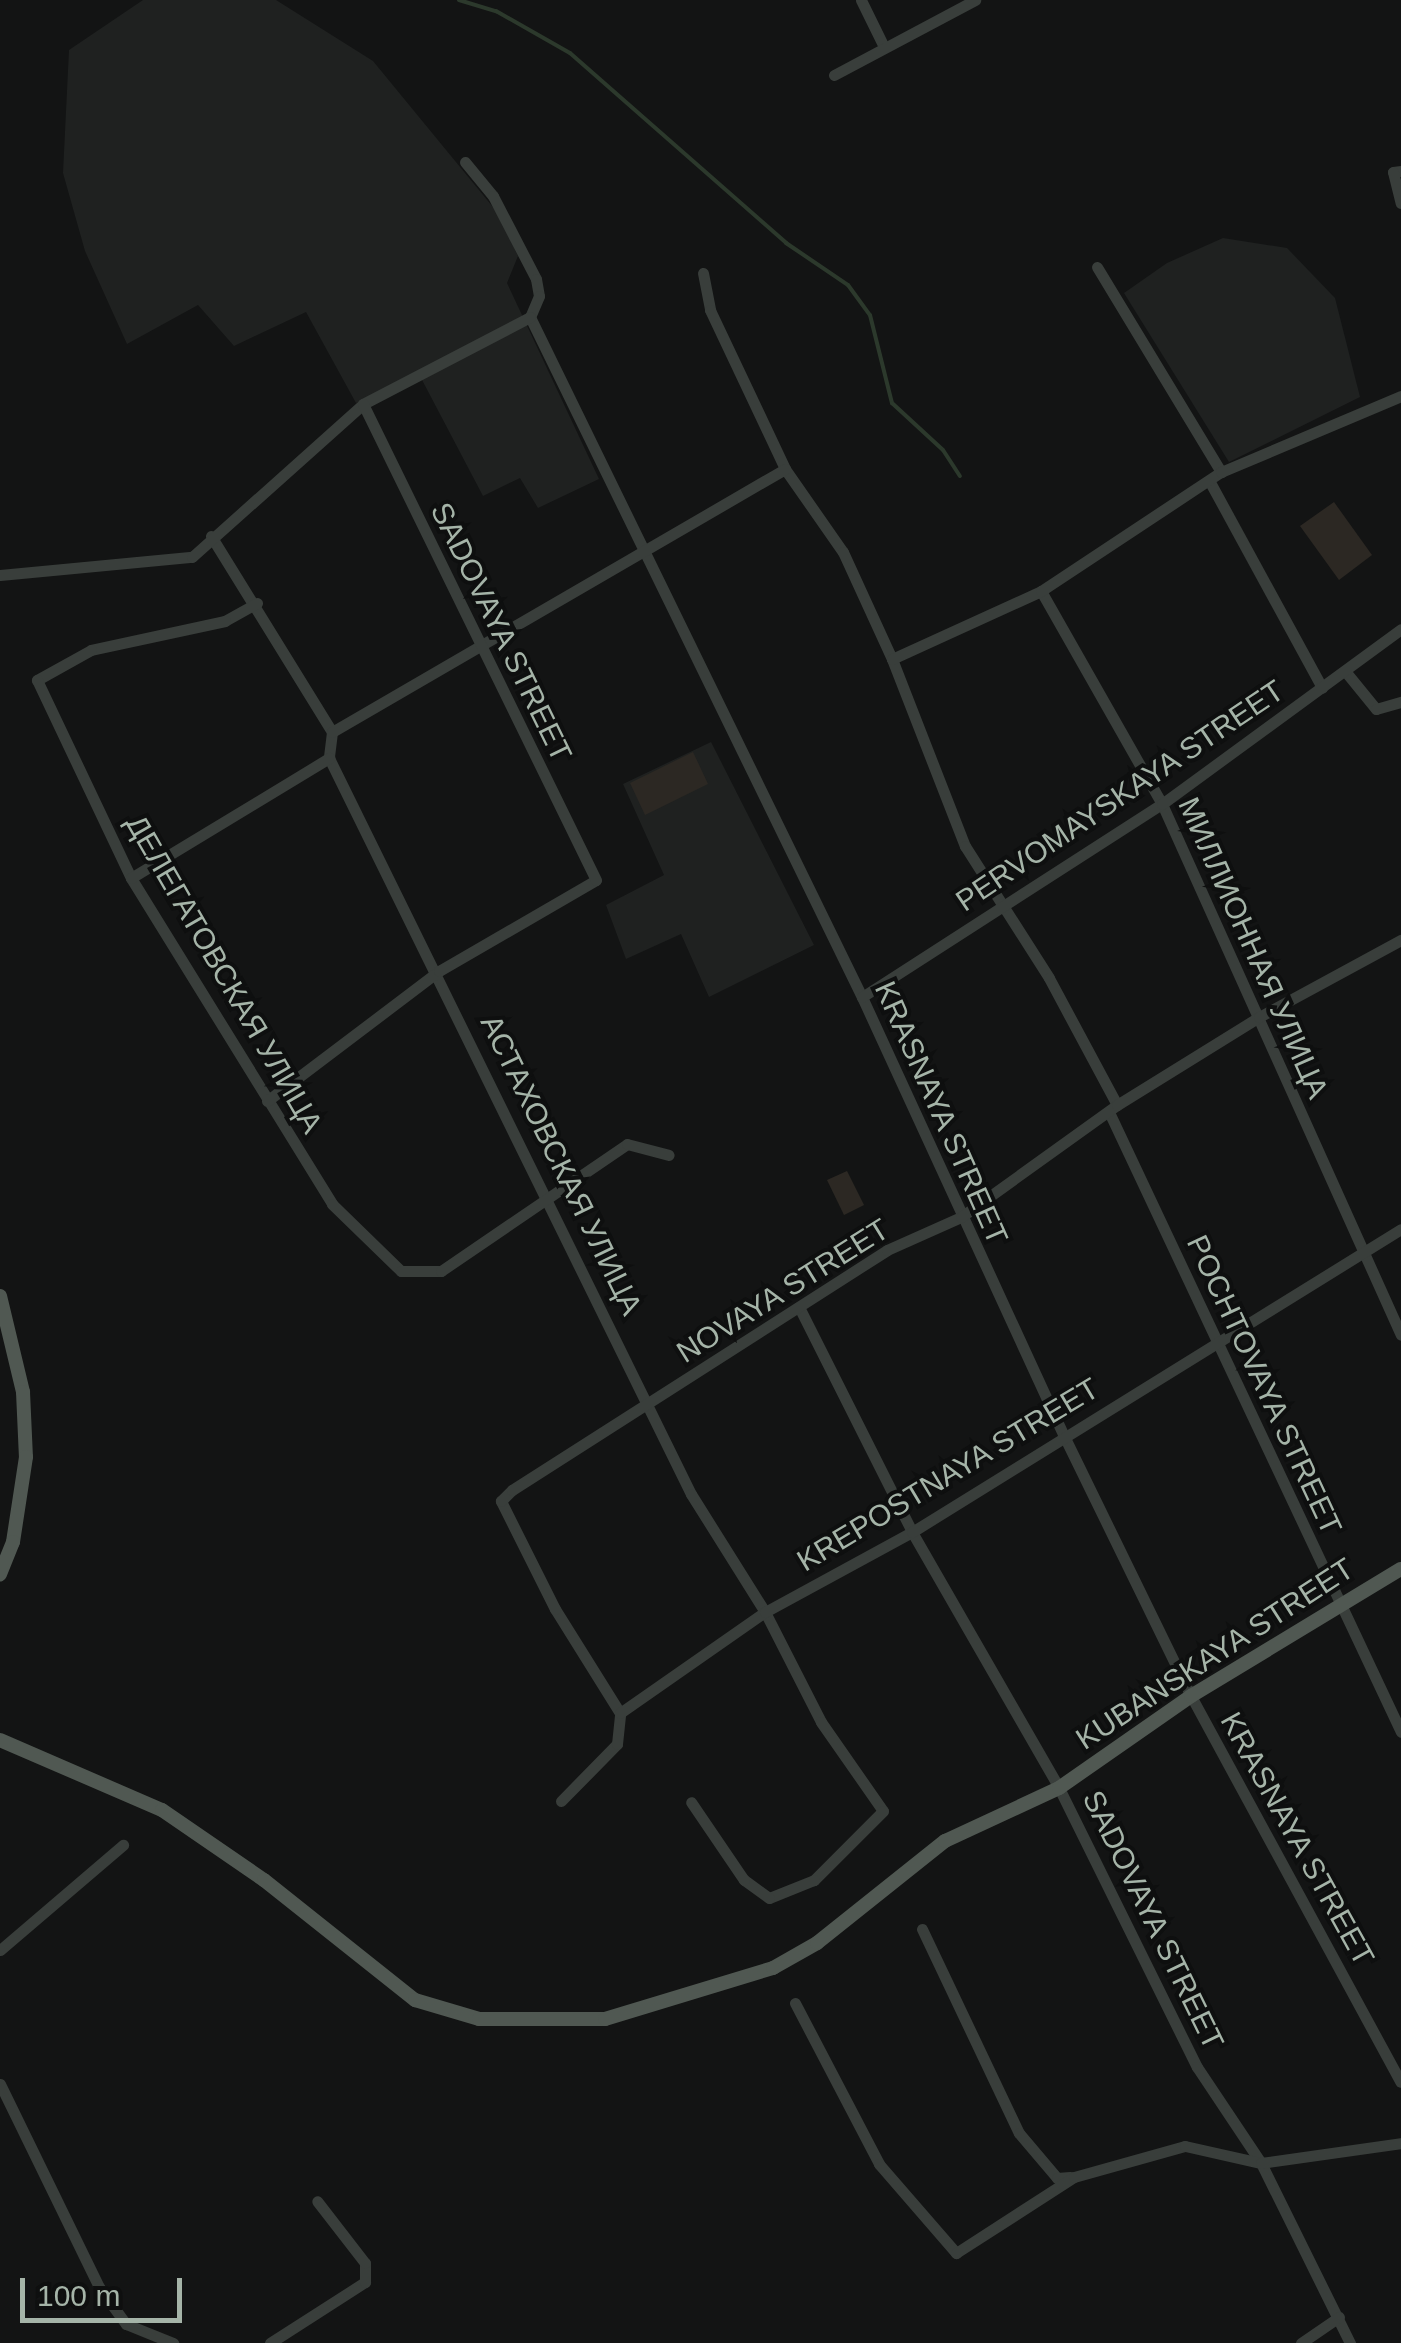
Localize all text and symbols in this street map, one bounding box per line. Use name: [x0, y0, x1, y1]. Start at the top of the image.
street label: SADOVAYA STREET: [422, 496, 580, 768]
street label: PERVOMAYSKAYA STREET: [948, 672, 1292, 920]
street label: МИЛЛИОННАЯ УЛИЦА: [1170, 792, 1336, 1104]
street label: ДЕЛЕГАТОВСКАЯ УЛИЦА: [118, 808, 330, 1140]
street label: KRASNAYA STREET: [866, 975, 1016, 1251]
street label: АСТАХОВСКАЯ УЛИЦА: [473, 1009, 649, 1321]
street label: NOVAYA STREET: [670, 1211, 896, 1371]
street label: POCHTOVAYA STREET: [1178, 1229, 1350, 1541]
street label: KREPOSTNAYA STREET: [790, 1370, 1106, 1580]
street label: KUBANSKAYA STREET: [1069, 1550, 1361, 1758]
street label: KRASNAYA STREET: [1212, 1705, 1382, 1973]
street label: SADOVAYA STREET: [1074, 1784, 1232, 2056]
scale bar: [25, 2258, 188, 2320]
text: 100 m: [37, 2279, 120, 2312]

